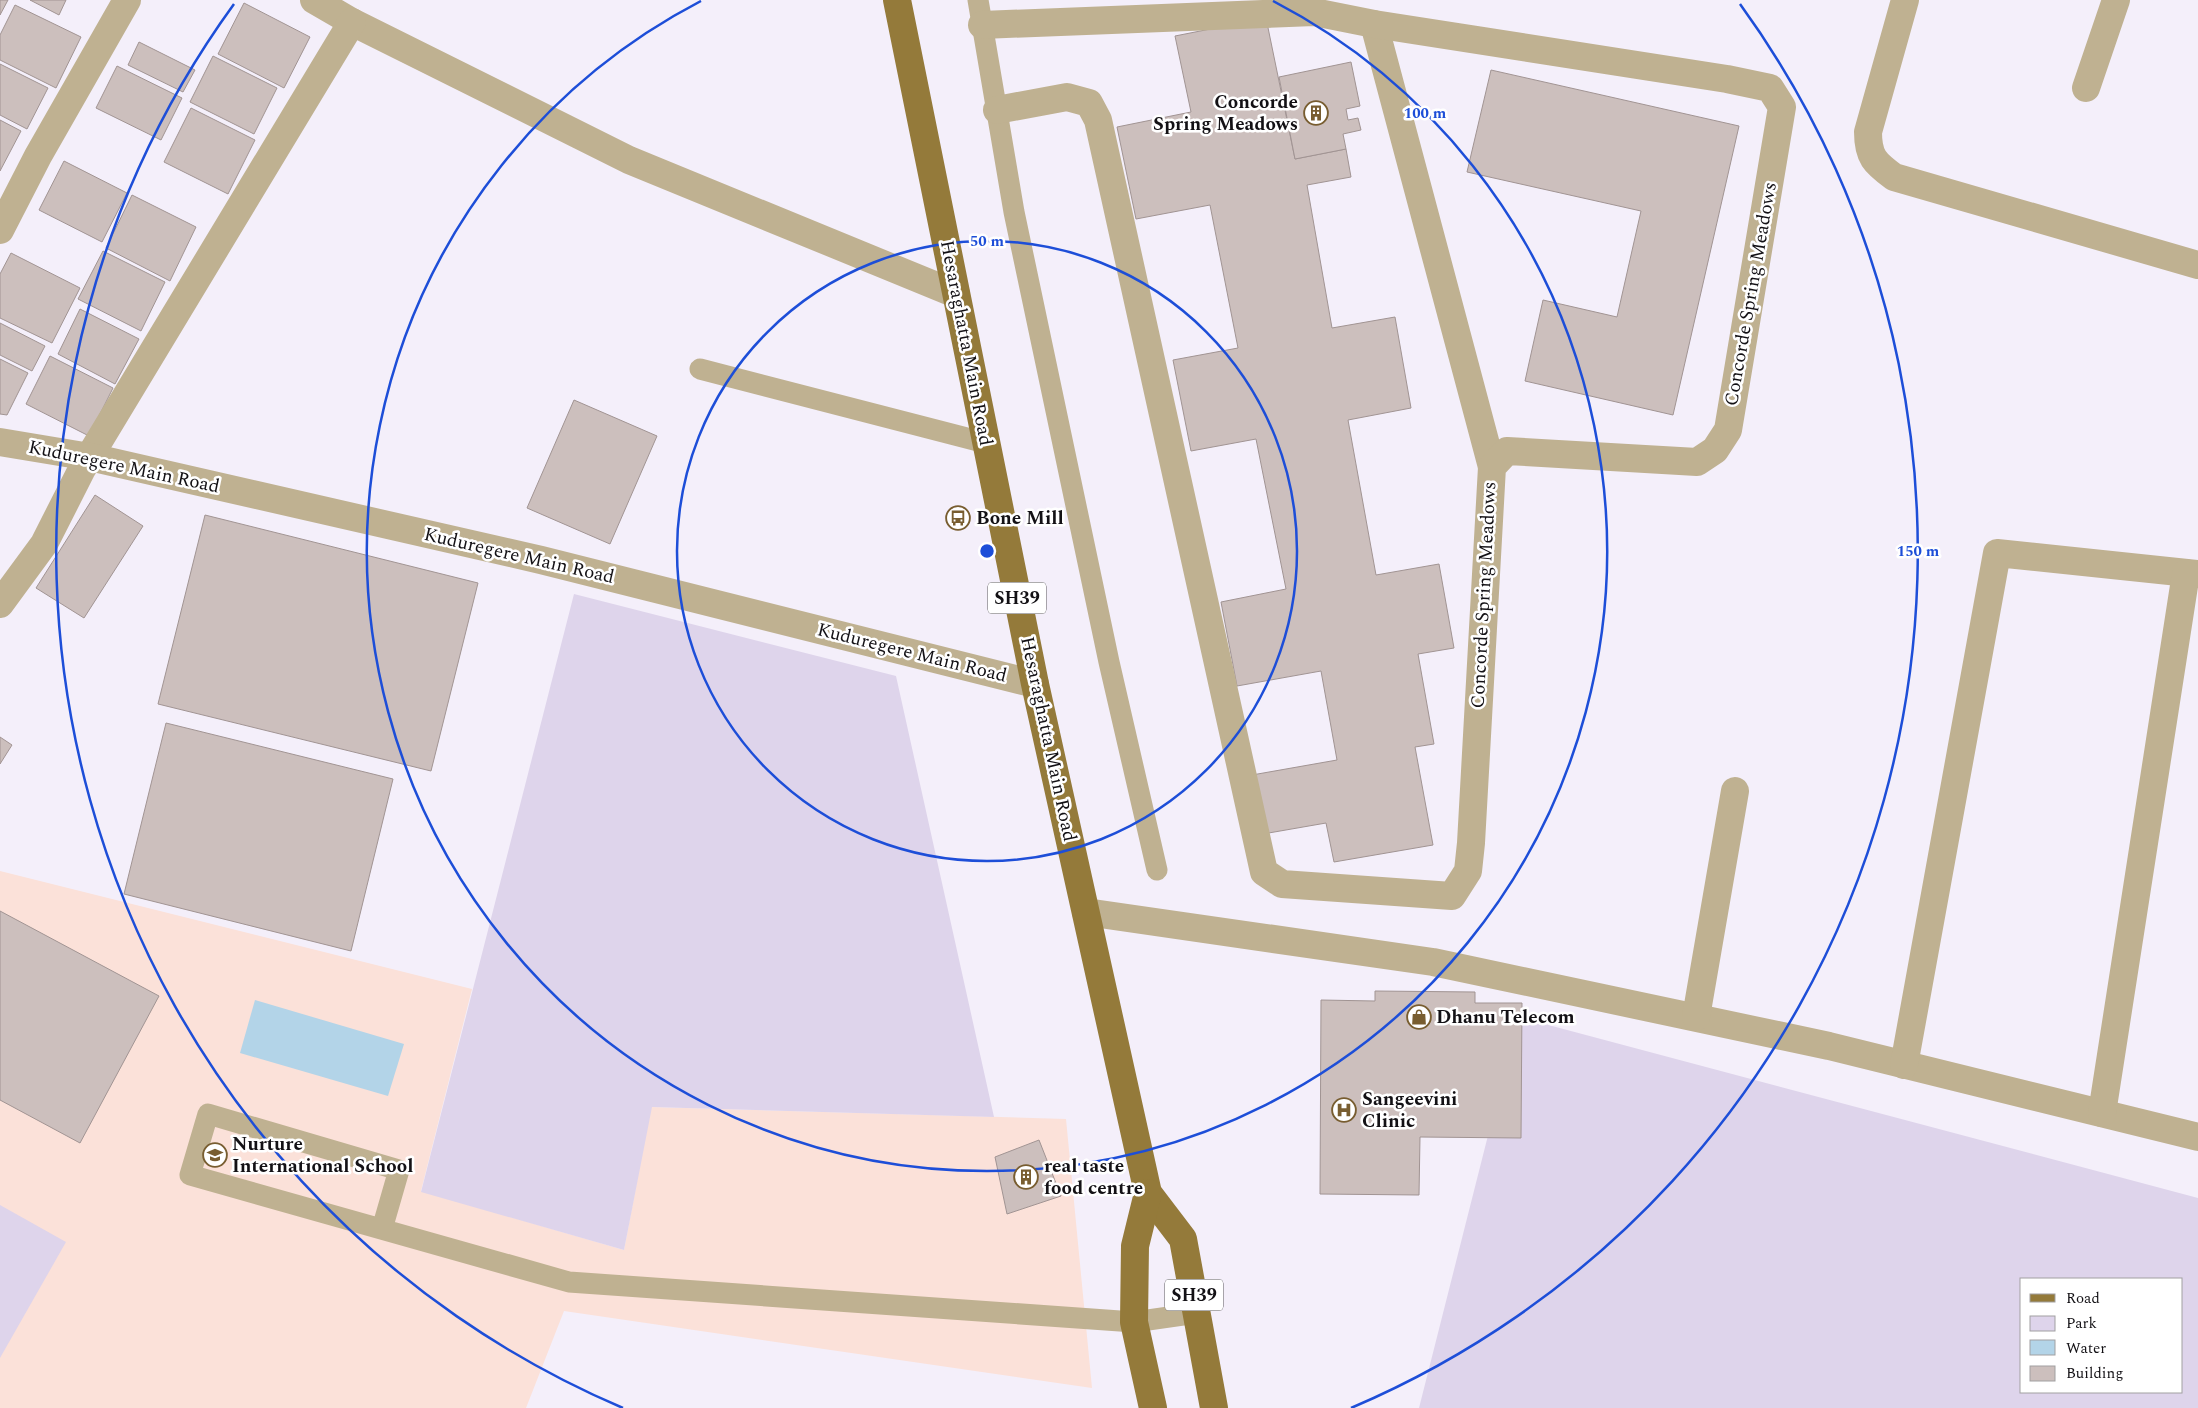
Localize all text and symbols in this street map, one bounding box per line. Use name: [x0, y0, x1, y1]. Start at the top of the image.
place label: Concorde Spring Meadows: [1153, 88, 1298, 139]
building icon: Concorde Spring Meadows: [1303, 100, 1329, 126]
text: 100 m: [1404, 102, 1447, 125]
street label: Concorde Spring Meadows: [1717, 180, 1785, 408]
text: 50 m: [970, 230, 1005, 253]
street label: Hesaraghatta Main Road: [932, 238, 1000, 448]
street label: Kuduregere Main Road: [26, 433, 222, 501]
street label: Concorde Spring Meadows: [1464, 481, 1504, 709]
place label: Bone Mill: [976, 504, 1064, 533]
bus stop icon: Bone Mill: [945, 505, 971, 531]
street label: Kuduregere Main Road: [421, 520, 617, 592]
text: 150 m: [1897, 540, 1940, 563]
centre of rings: [978, 542, 996, 560]
road number: SH39: [988, 582, 1046, 614]
street label: Kuduregere Main Road: [814, 615, 1010, 691]
street label: Hesaraghatta Main Road: [1012, 634, 1084, 844]
place label: Dhanu Telecom: [1436, 1003, 1575, 1032]
shop icon: Dhanu Telecom: [1406, 1004, 1432, 1030]
place label: Sangeevini Clinic: [1362, 1085, 1457, 1136]
hospital icon: Sangeevini Clinic: [1331, 1097, 1357, 1123]
place label: Nurture International School: [232, 1130, 413, 1181]
school or university icon: Nurture International School: [202, 1142, 228, 1168]
place label: real taste food centre: [1044, 1152, 1143, 1203]
building icon: real taste food centre: [1013, 1164, 1039, 1190]
legend: [2020, 1278, 2183, 1393]
road number: SH39: [1165, 1280, 1223, 1310]
text: Road: [2066, 1287, 2100, 1310]
text: Park: [2066, 1312, 2097, 1335]
text: Water: [2066, 1337, 2106, 1360]
text: Building: [2066, 1362, 2123, 1385]

